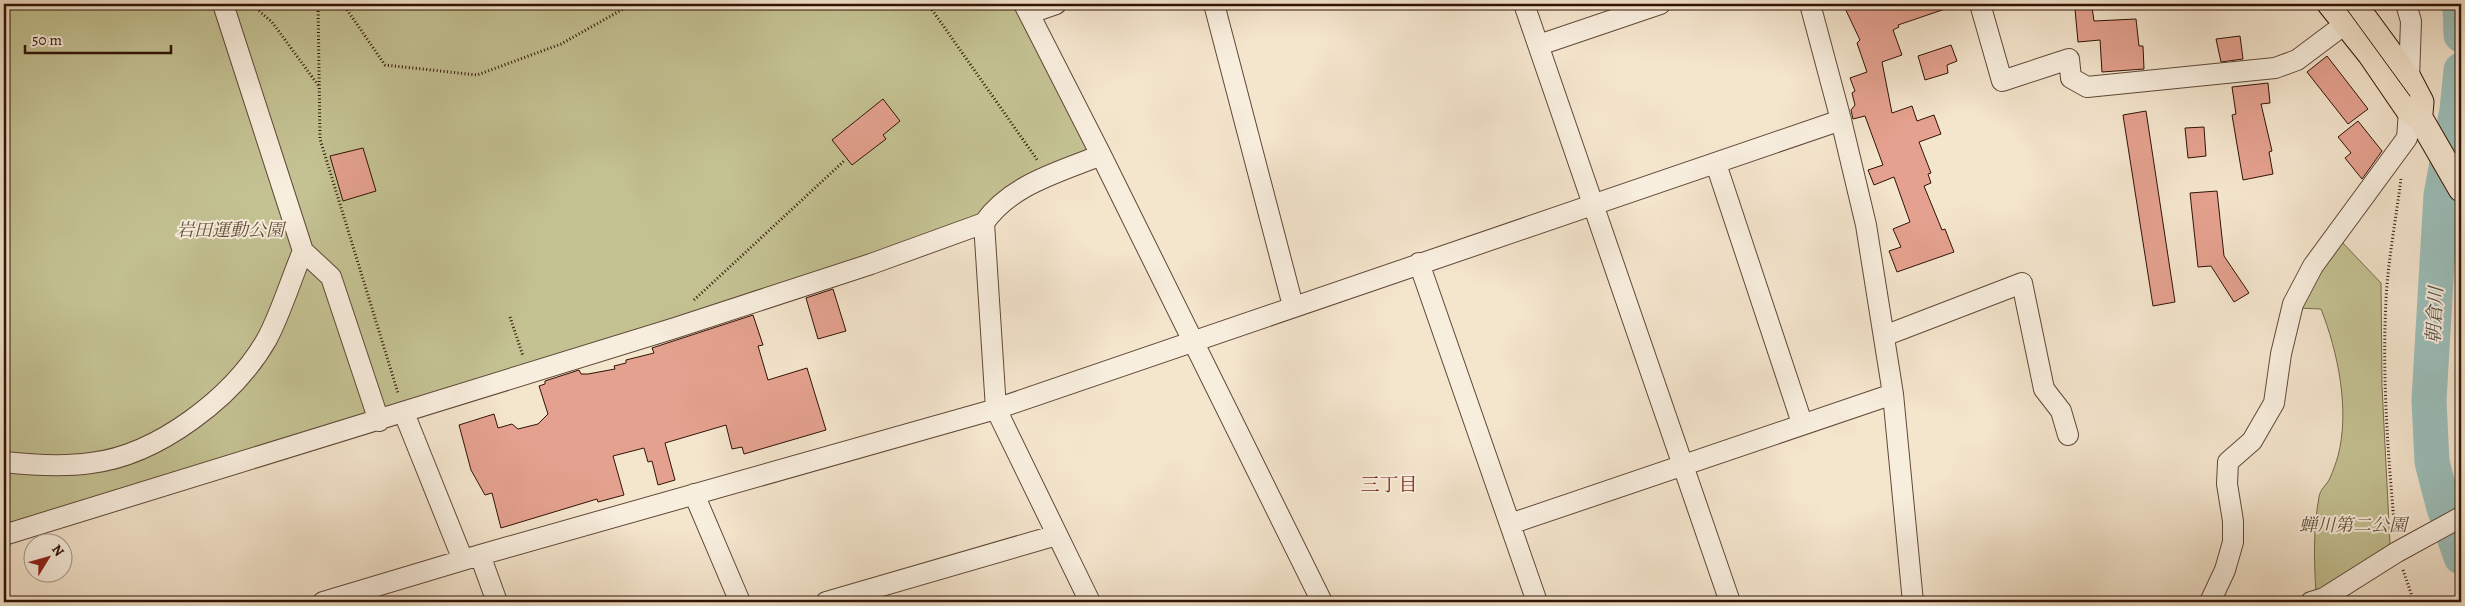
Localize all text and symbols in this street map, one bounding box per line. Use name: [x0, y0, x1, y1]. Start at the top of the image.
scale bar: [25, 22, 171, 54]
text: 50 m: [32, 30, 62, 50]
park label: 岩田運動公園: [176, 218, 287, 242]
water label: 朝倉川: [2421, 284, 2450, 344]
district label: 三丁目: [1360, 472, 1418, 498]
park label: 蝉川第二公園: [2299, 513, 2410, 537]
north arrow: [22, 534, 72, 584]
text: N: [47, 541, 69, 560]

